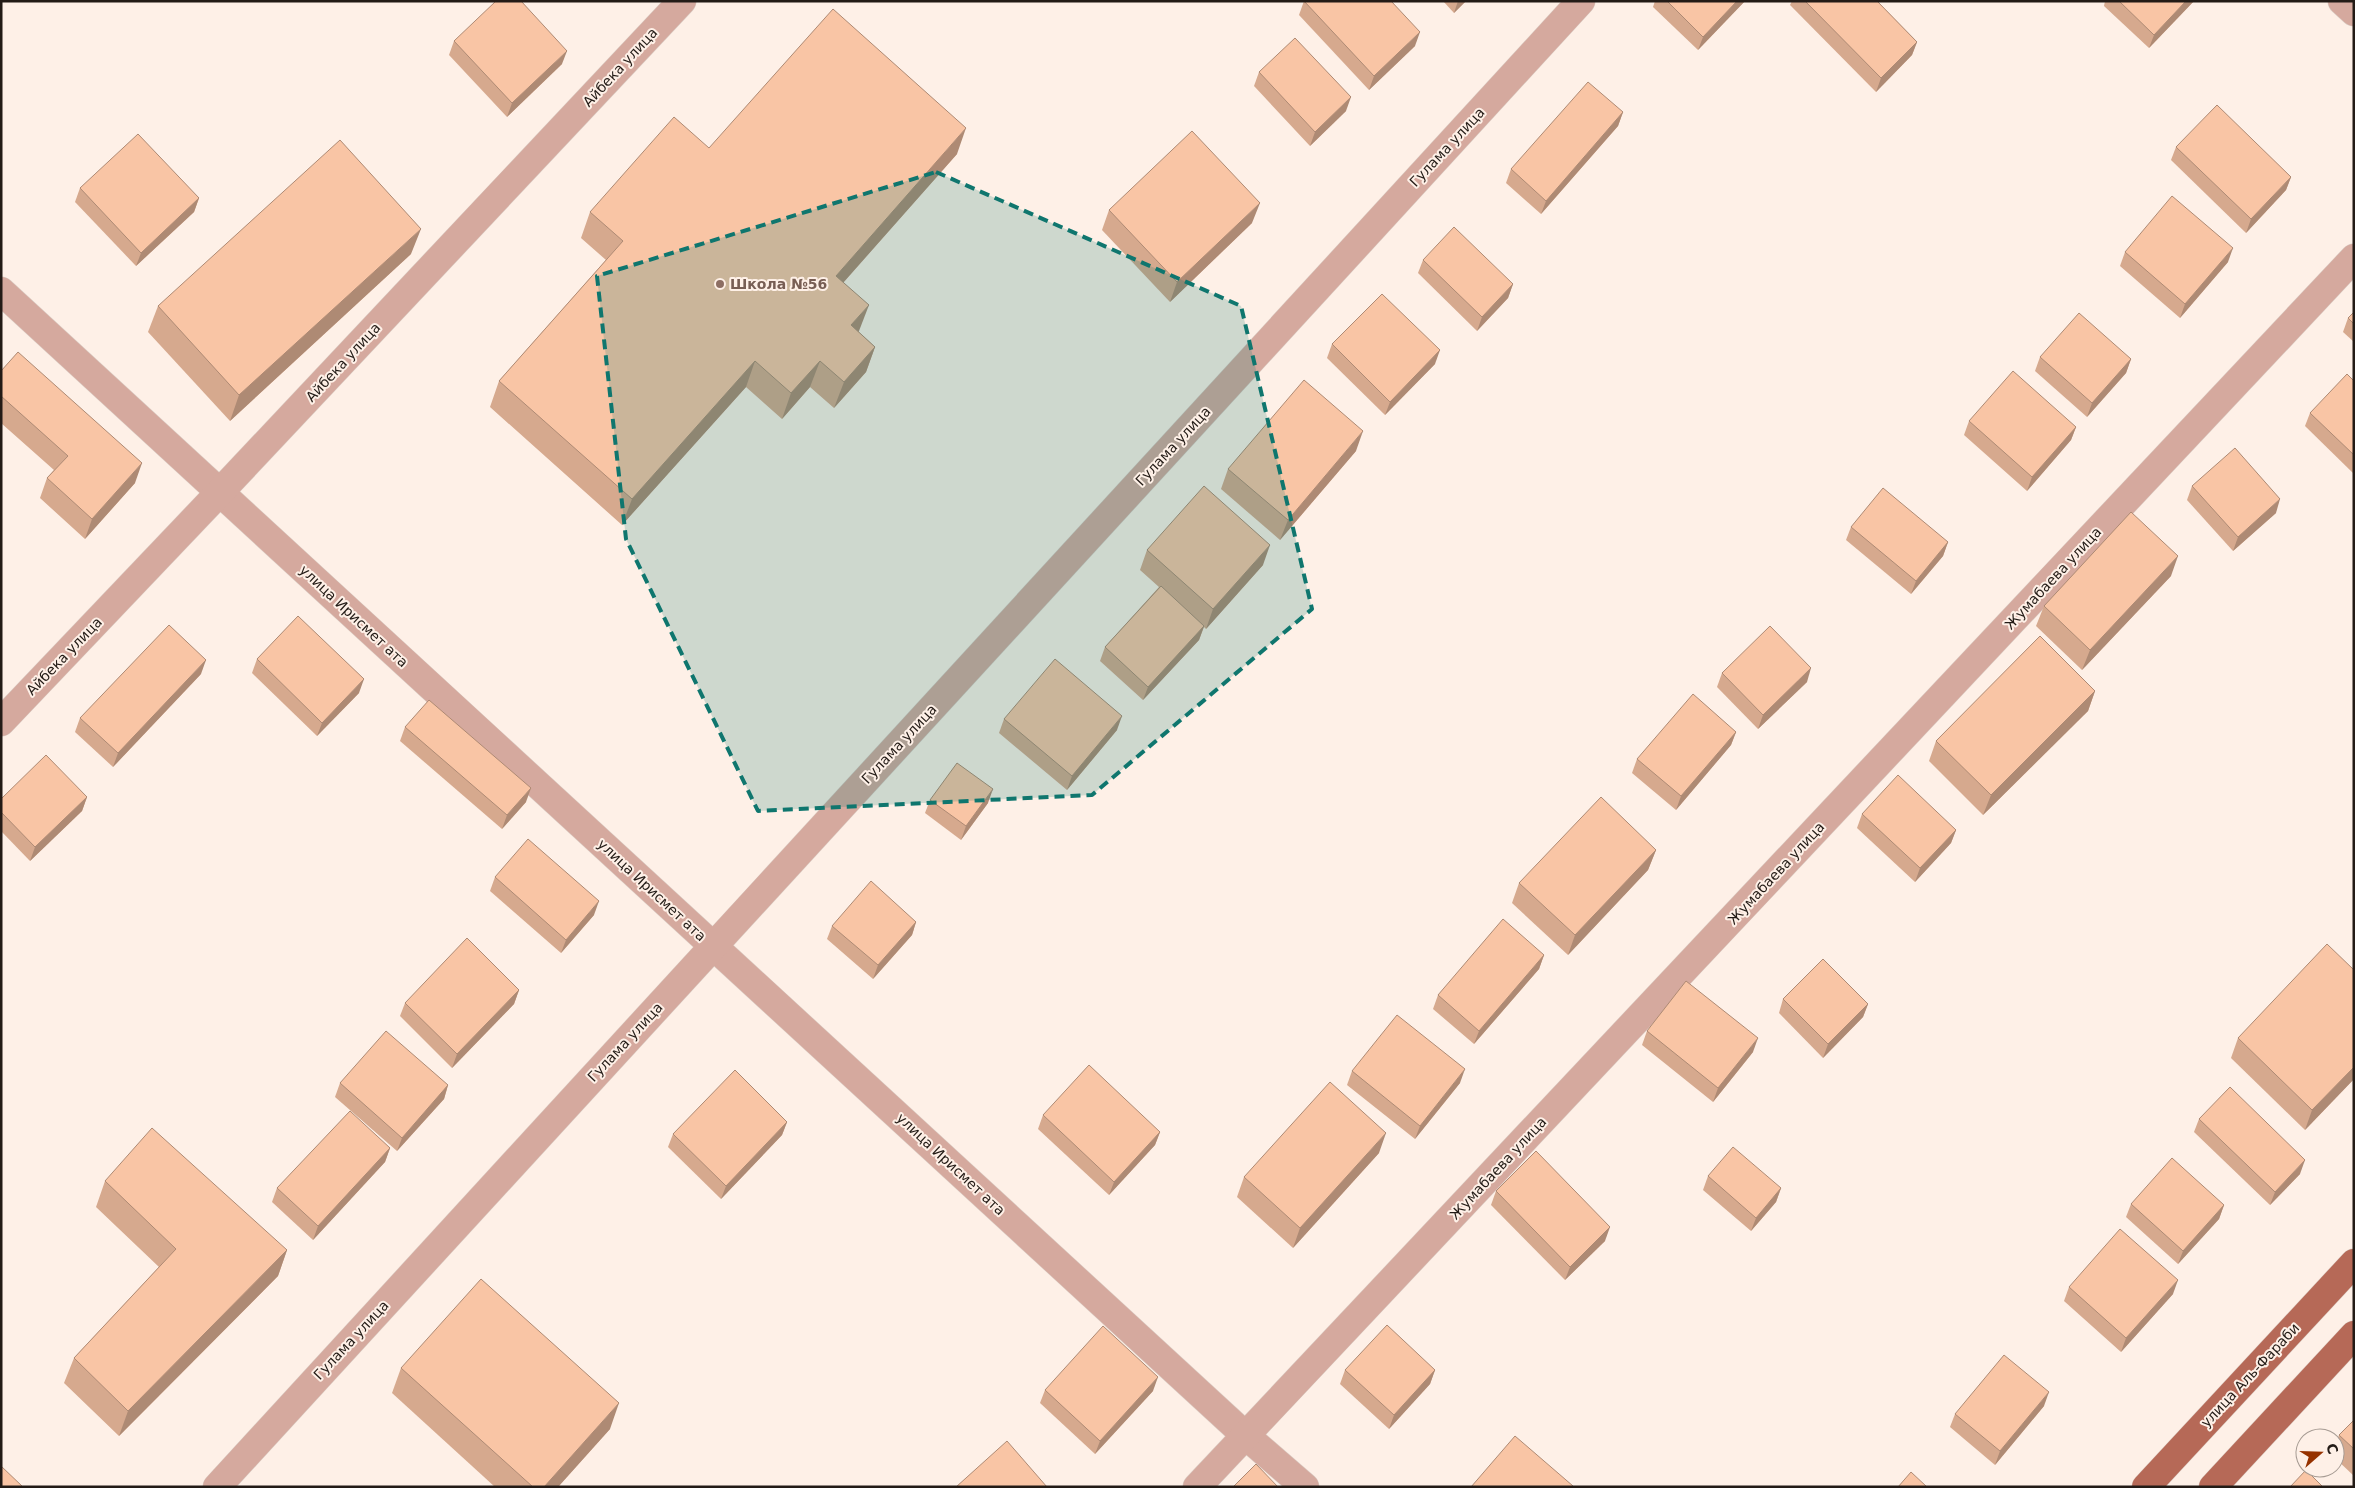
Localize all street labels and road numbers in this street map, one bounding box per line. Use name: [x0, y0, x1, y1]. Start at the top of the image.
street label: Айбека улица: [579, 24, 661, 110]
street label: Гулама улица: [1406, 104, 1488, 190]
street label: Айбека улица: [302, 319, 384, 405]
street label: Гулама улица: [1132, 403, 1214, 489]
street label: Жумабаева улица: [2001, 524, 2105, 632]
street label: улица Ирисмет ата: [297, 562, 411, 670]
street label: Айбека улица: [23, 614, 105, 698]
street label: Гулама улица: [858, 701, 940, 787]
street label: Жумабаева улица: [1724, 819, 1828, 927]
street label: улица Ирисмет ата: [595, 836, 709, 944]
street label: Гулама улица: [584, 999, 666, 1085]
street label: улица Ирисмет ата: [894, 1110, 1008, 1218]
street label: Жумабаева улица: [1446, 1114, 1550, 1222]
street label: Гулама улица: [310, 1297, 392, 1383]
street label: улица Аль-Фараби: [2198, 1320, 2302, 1430]

